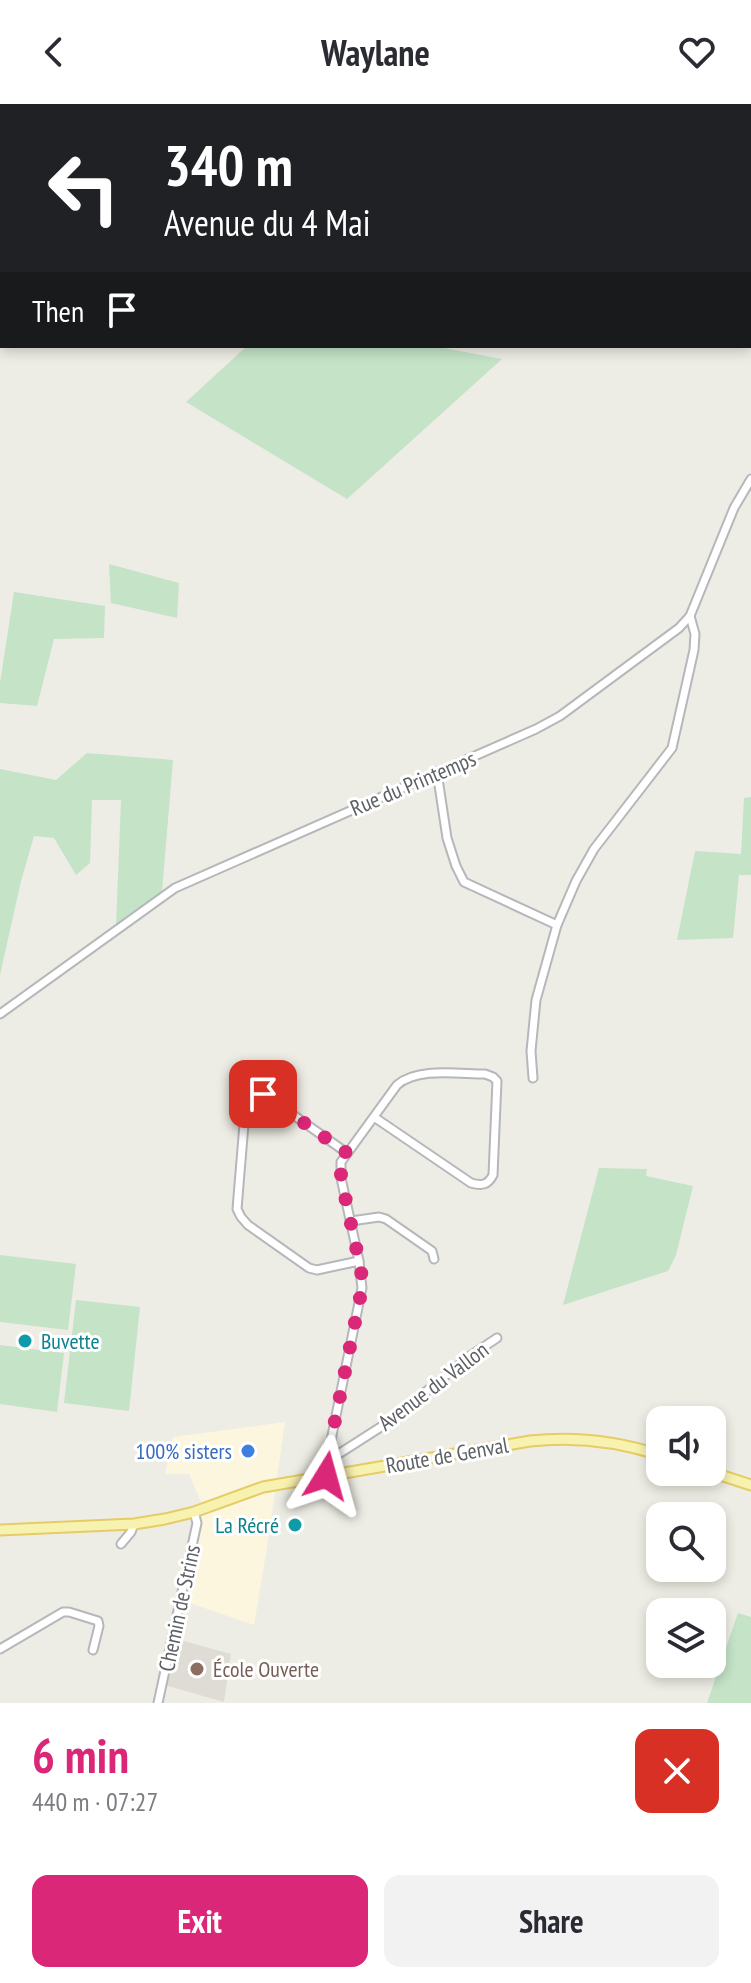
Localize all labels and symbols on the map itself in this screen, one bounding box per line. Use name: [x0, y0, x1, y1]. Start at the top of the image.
street label: Rue du Printemps: [346, 744, 480, 822]
pin: [229, 1060, 297, 1128]
place label: Buvette: [41, 1327, 100, 1355]
marker: Buvette: [16, 1332, 34, 1350]
street label: Avenue du Vallon: [372, 1335, 494, 1437]
street label: Route de Genval: [384, 1430, 511, 1480]
position arrow: [284, 1434, 368, 1518]
place label: 100% sisters: [136, 1437, 232, 1465]
marker: 100% sisters: [239, 1442, 257, 1460]
place label: La Récré: [215, 1511, 279, 1539]
marker: La Récré: [286, 1516, 304, 1534]
street label: Chemin de Strins: [152, 1542, 206, 1674]
place label: École Ouverte: [213, 1655, 319, 1683]
marker: École Ouverte: [188, 1660, 206, 1678]

